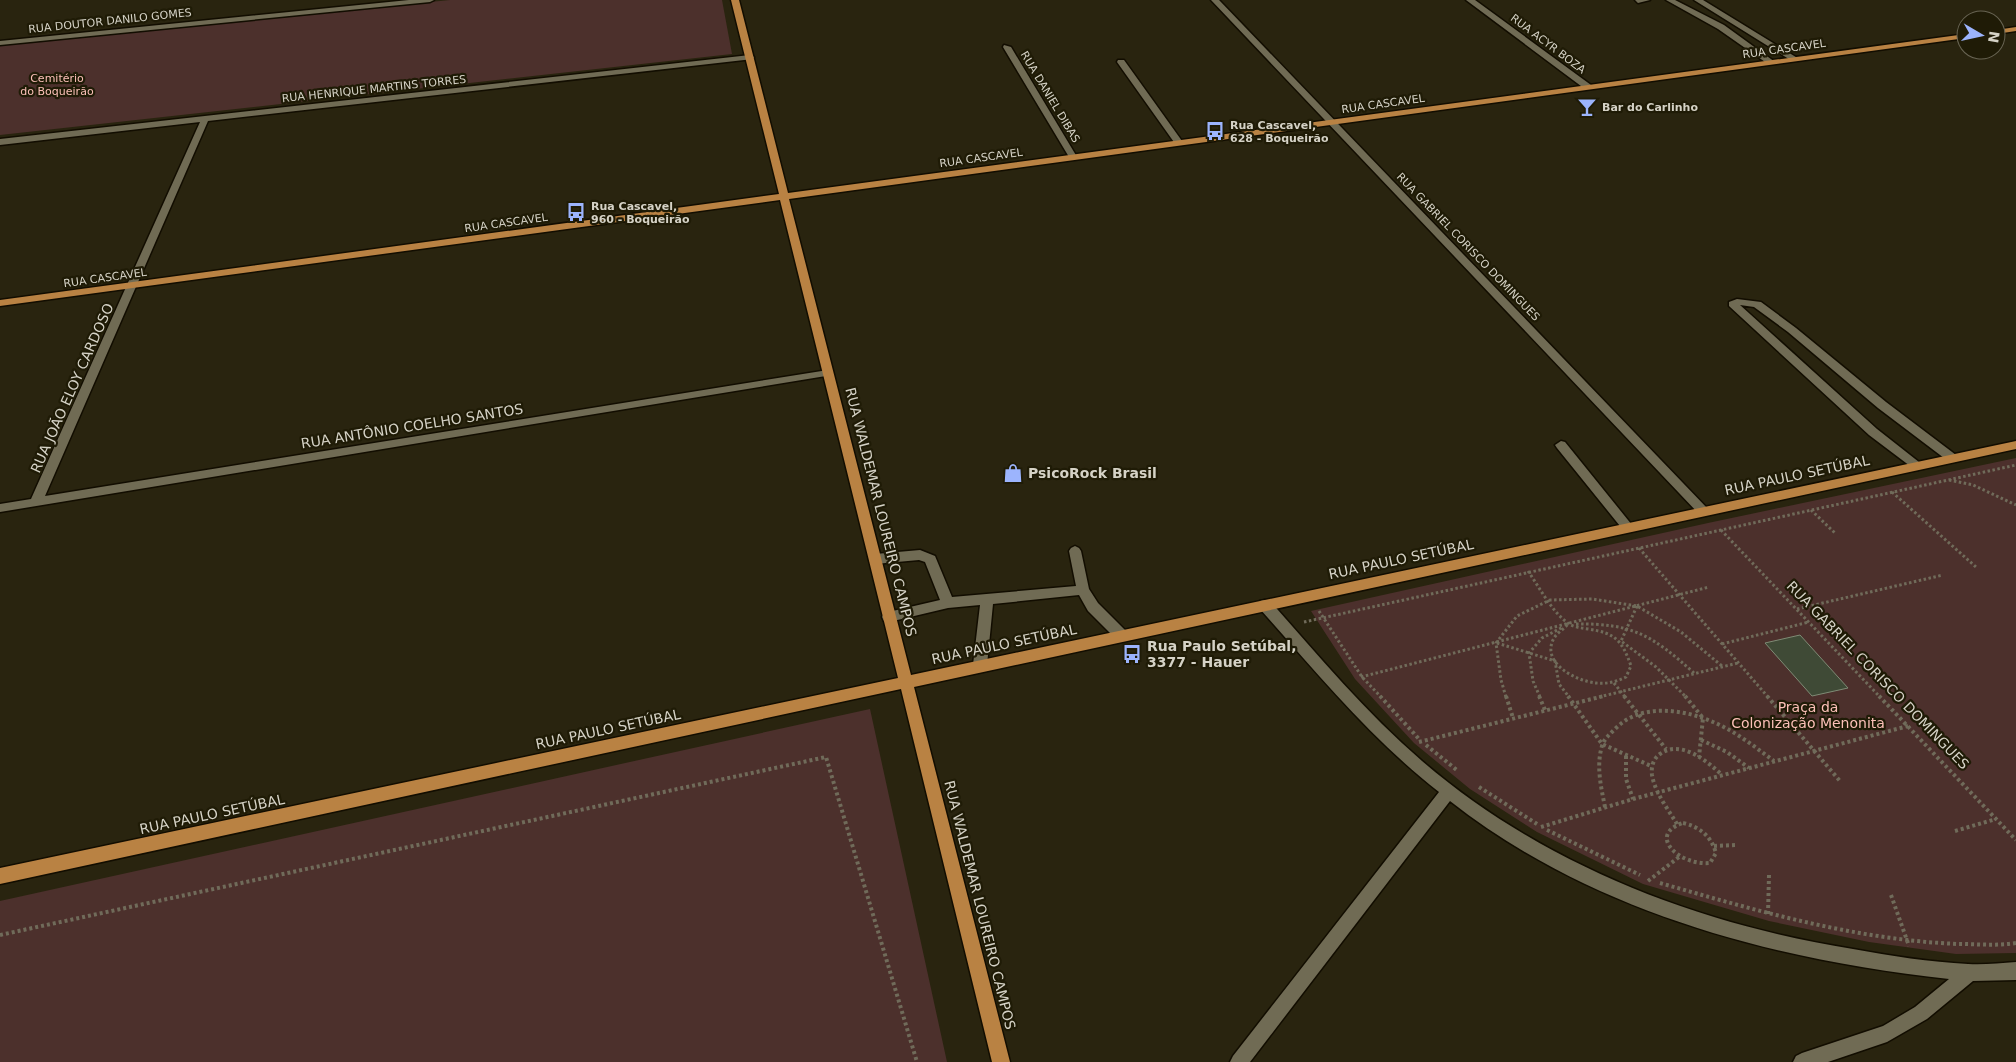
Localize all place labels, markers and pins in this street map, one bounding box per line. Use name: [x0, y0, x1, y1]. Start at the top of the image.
bar icon: Bar do Carlinho: [1576, 96, 1598, 118]
place label: Bar do Carlinho: [1602, 101, 1698, 114]
place label: Rua Cascavel, 628 - Boqueirão: [1230, 119, 1329, 145]
bus stop icon: Rua Cascavel, 628 - Boqueirão: [1204, 120, 1226, 142]
place label: Rua Cascavel, 960 - Boqueirão: [591, 200, 690, 226]
bus stop icon: Rua Cascavel, 960 - Boqueirão: [565, 201, 587, 223]
shop icon: PsicoRock Brasil: [1002, 462, 1024, 484]
place label: PsicoRock Brasil: [1028, 465, 1157, 481]
place label: Rua Paulo Setúbal, 3377 - Hauer: [1147, 638, 1296, 670]
bus stop icon: Rua Paulo Setúbal, 3377 - Hauer: [1121, 643, 1143, 665]

